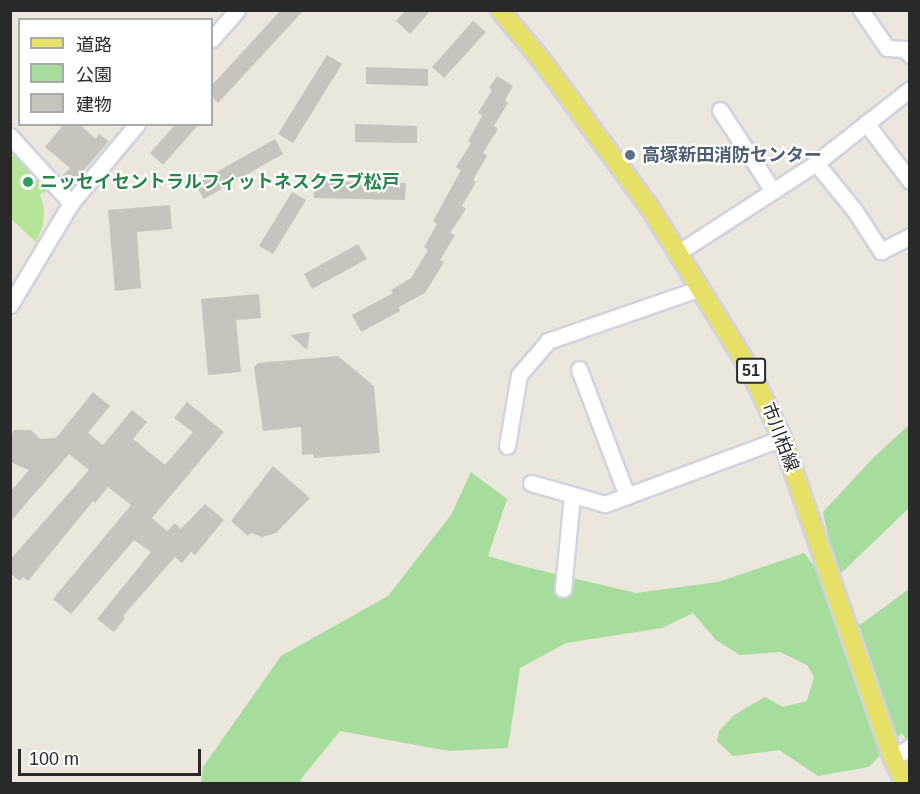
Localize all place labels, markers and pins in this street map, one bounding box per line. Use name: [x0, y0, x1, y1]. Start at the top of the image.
place label: 高塚新田消防センター: [642, 144, 822, 166]
marker: 高塚新田消防センター: [623, 148, 637, 162]
place label: ニッセイセントラルフィットネスクラブ松戸: [40, 171, 400, 193]
marker: ニッセイセントラルフィットネスクラブ松戸: [21, 175, 35, 189]

